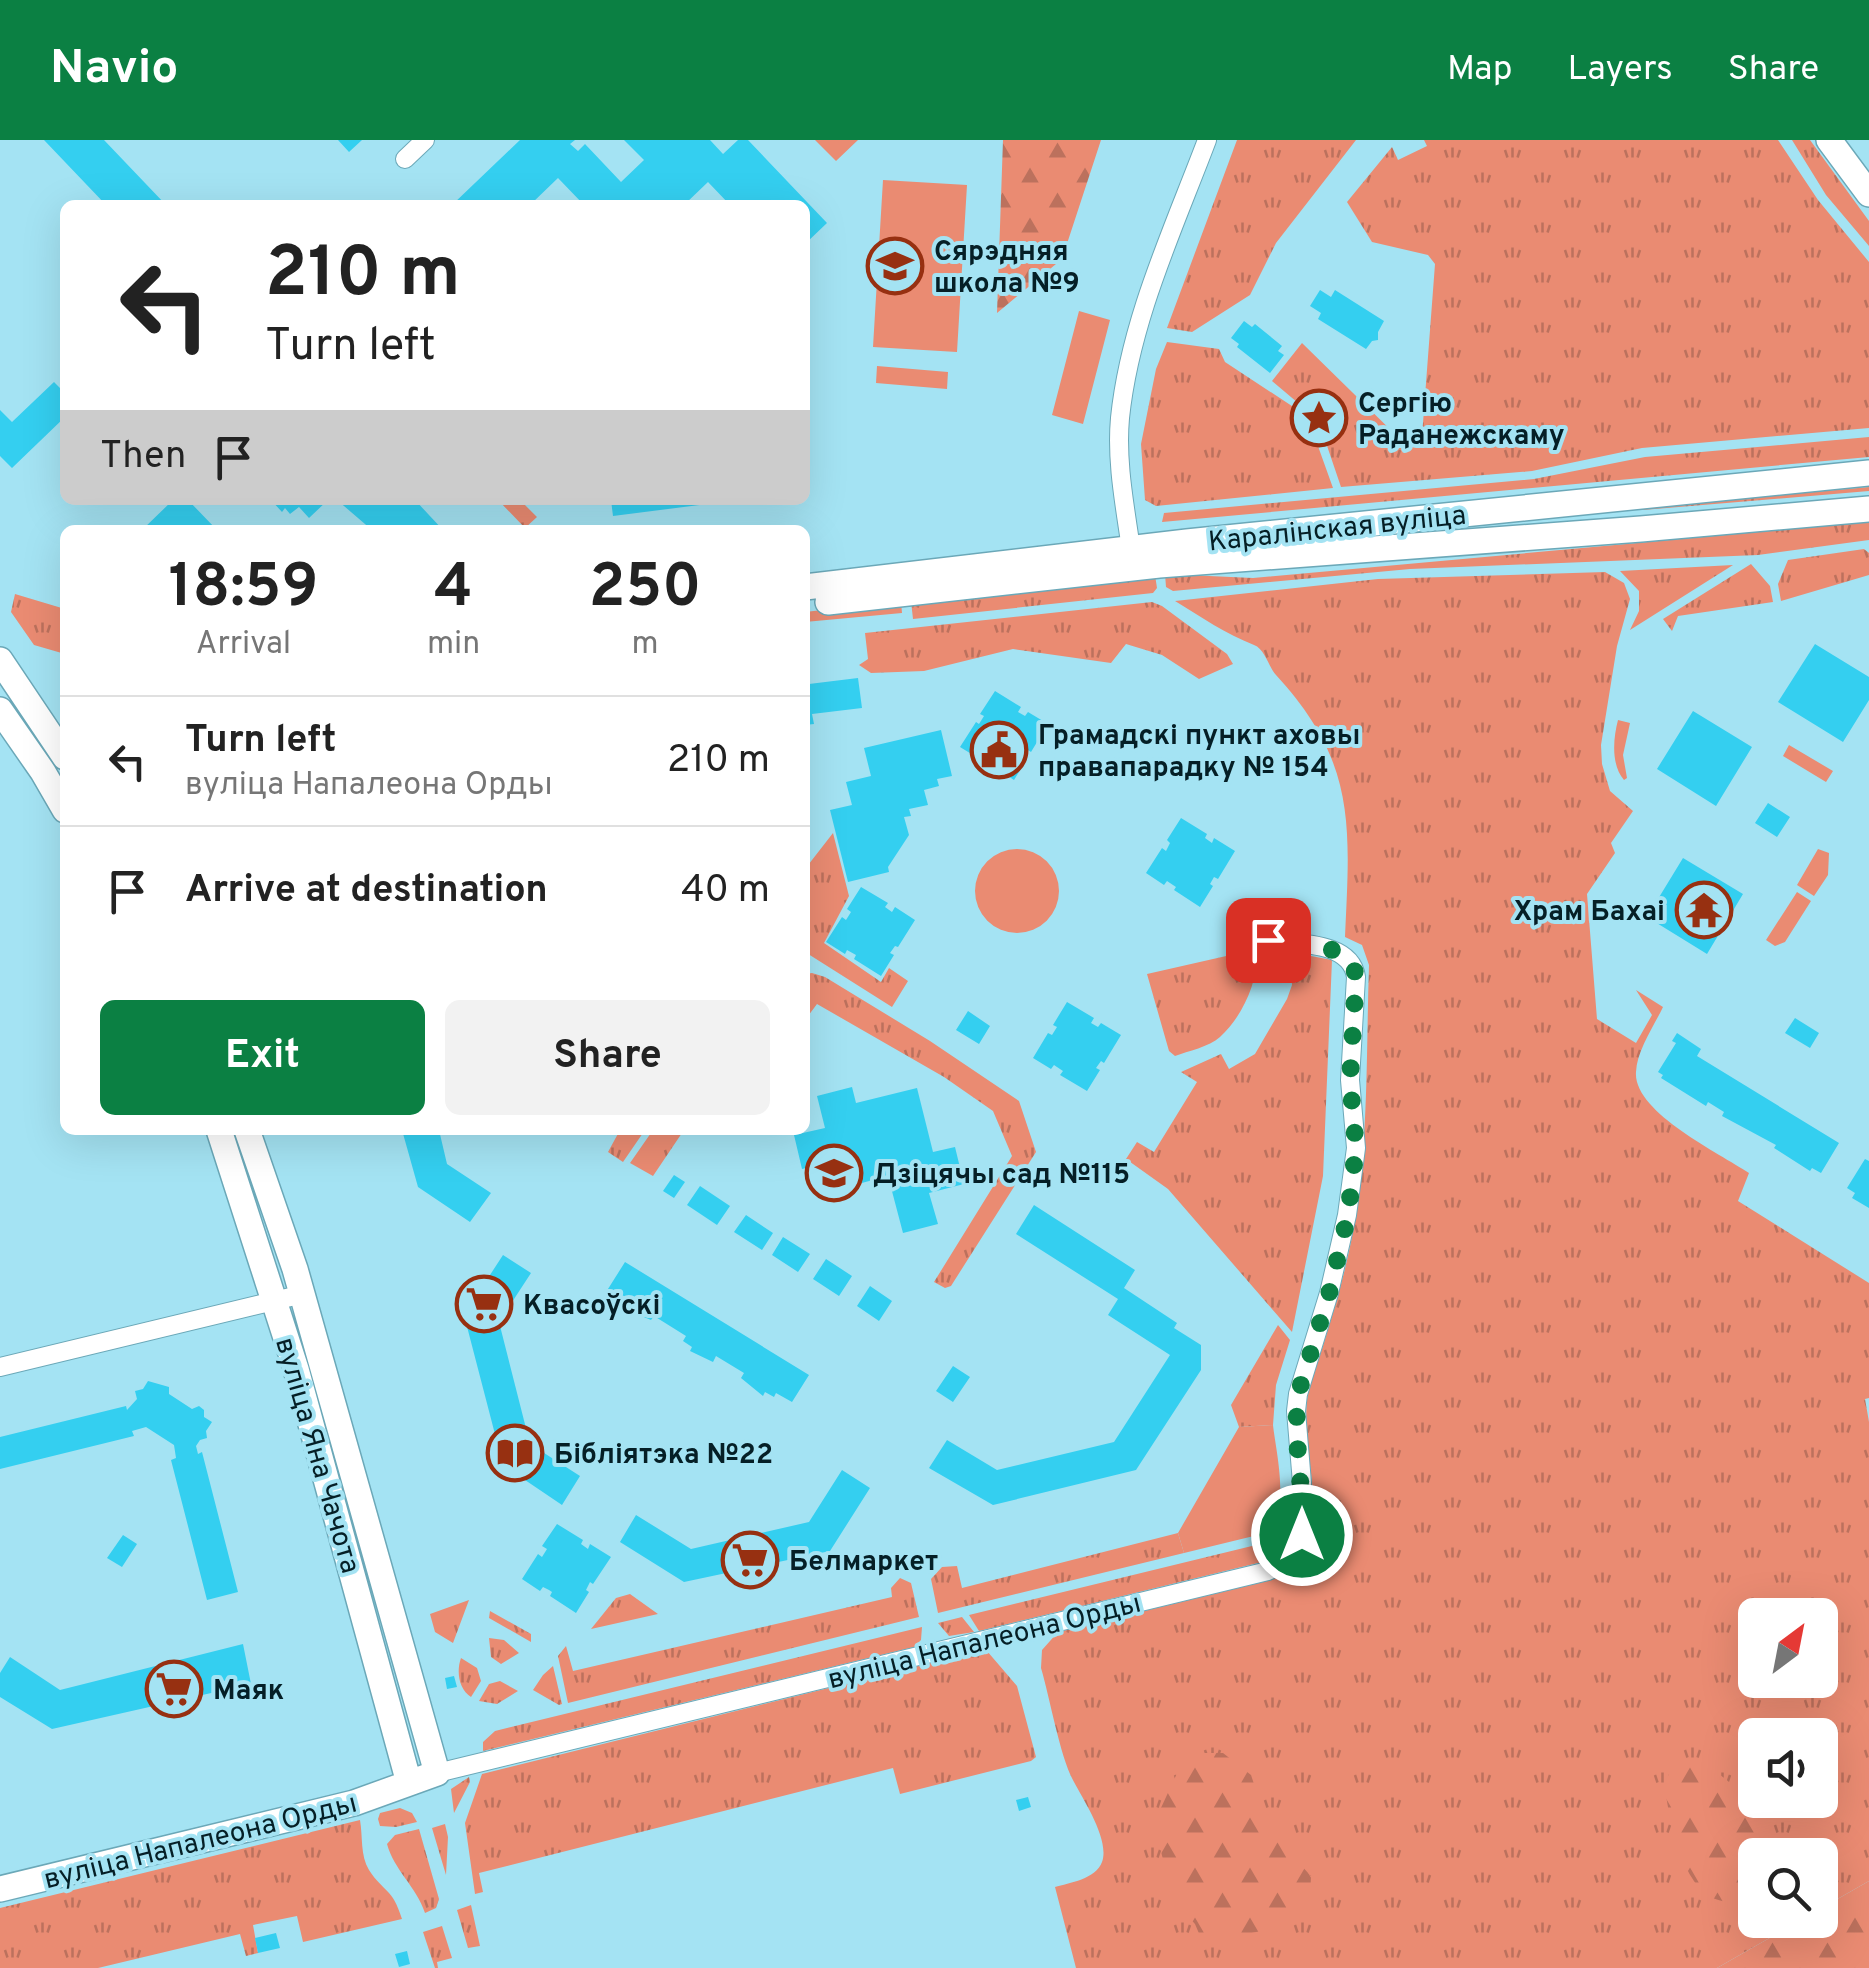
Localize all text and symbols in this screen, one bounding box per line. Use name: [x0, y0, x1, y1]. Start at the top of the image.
text: Navio: [50, 40, 178, 100]
text: Map: [1447, 48, 1513, 92]
text: Layers: [1568, 48, 1673, 92]
text: Share: [1728, 48, 1819, 92]
text: 210 m: [265, 232, 461, 321]
place label: Сярэдняя школа №9: [934, 235, 1080, 303]
school or university icon: Сярэдняя школа №9: [865, 236, 925, 296]
icon: left: [100, 240, 230, 370]
text: Turn left: [265, 319, 436, 376]
place label: Сергію Раданежскаму: [1358, 387, 1565, 455]
place icon: Сергію Раданежскаму: [1289, 388, 1349, 448]
icon: arrive: [206, 430, 261, 485]
text: Then: [100, 433, 186, 482]
street label: Каралінская вуліца: [1207, 499, 1468, 561]
text: 18:59: [169, 552, 318, 628]
text: 4: [434, 552, 473, 628]
text: 250: [589, 552, 701, 628]
text: Arrival: [196, 625, 291, 665]
text: min: [427, 625, 480, 665]
text: m: [632, 625, 659, 665]
text: Turn left: [185, 717, 337, 766]
place label: Грамадскі пункт аховы правапарадку № 154: [1038, 719, 1360, 787]
public building icon: Грамадскі пункт аховы правапарадку № 154: [969, 720, 1029, 780]
icon: left: [100, 734, 155, 789]
text: 210 m: [667, 737, 770, 786]
text: вуліца Напалеона Орды: [185, 766, 553, 806]
icon: arrive: [100, 864, 155, 919]
text: Arrive at destination: [185, 867, 548, 916]
text: 40 m: [681, 867, 770, 916]
temple icon: Храм Бахаі: [1674, 880, 1734, 940]
place label: Храм Бахаі: [1514, 895, 1665, 931]
pin: [1226, 898, 1311, 983]
icon: arrive: [1241, 913, 1296, 968]
button: Exit: [100, 1000, 425, 1115]
button: Share: [445, 1000, 770, 1115]
school or university icon: Дзіцячы сад №115: [804, 1143, 864, 1203]
place label: Дзіцячы сад №115: [873, 1158, 1130, 1194]
supermarket icon: Квасоўскі: [454, 1274, 514, 1334]
place label: Квасоўскі: [523, 1289, 660, 1325]
street label: вуліца Яна Чачота: [265, 1334, 367, 1578]
library icon: Бібліятэка №22: [485, 1423, 545, 1483]
place label: Бібліятэка №22: [554, 1438, 773, 1474]
position arrow: [1250, 1483, 1354, 1587]
supermarket icon: Белмаркет: [720, 1530, 780, 1590]
place label: Белмаркет: [789, 1545, 938, 1581]
street label: вуліца Напалеона Орды: [824, 1587, 1145, 1699]
north arrow: [1738, 1598, 1838, 1698]
map controls: [1738, 1598, 1838, 1938]
supermarket icon: Маяк: [144, 1659, 204, 1719]
place label: Маяк: [213, 1674, 284, 1710]
button: sound: [1738, 1718, 1838, 1818]
street label: вуліца Напалеона Орды: [40, 1787, 361, 1899]
button: search: [1738, 1838, 1838, 1938]

